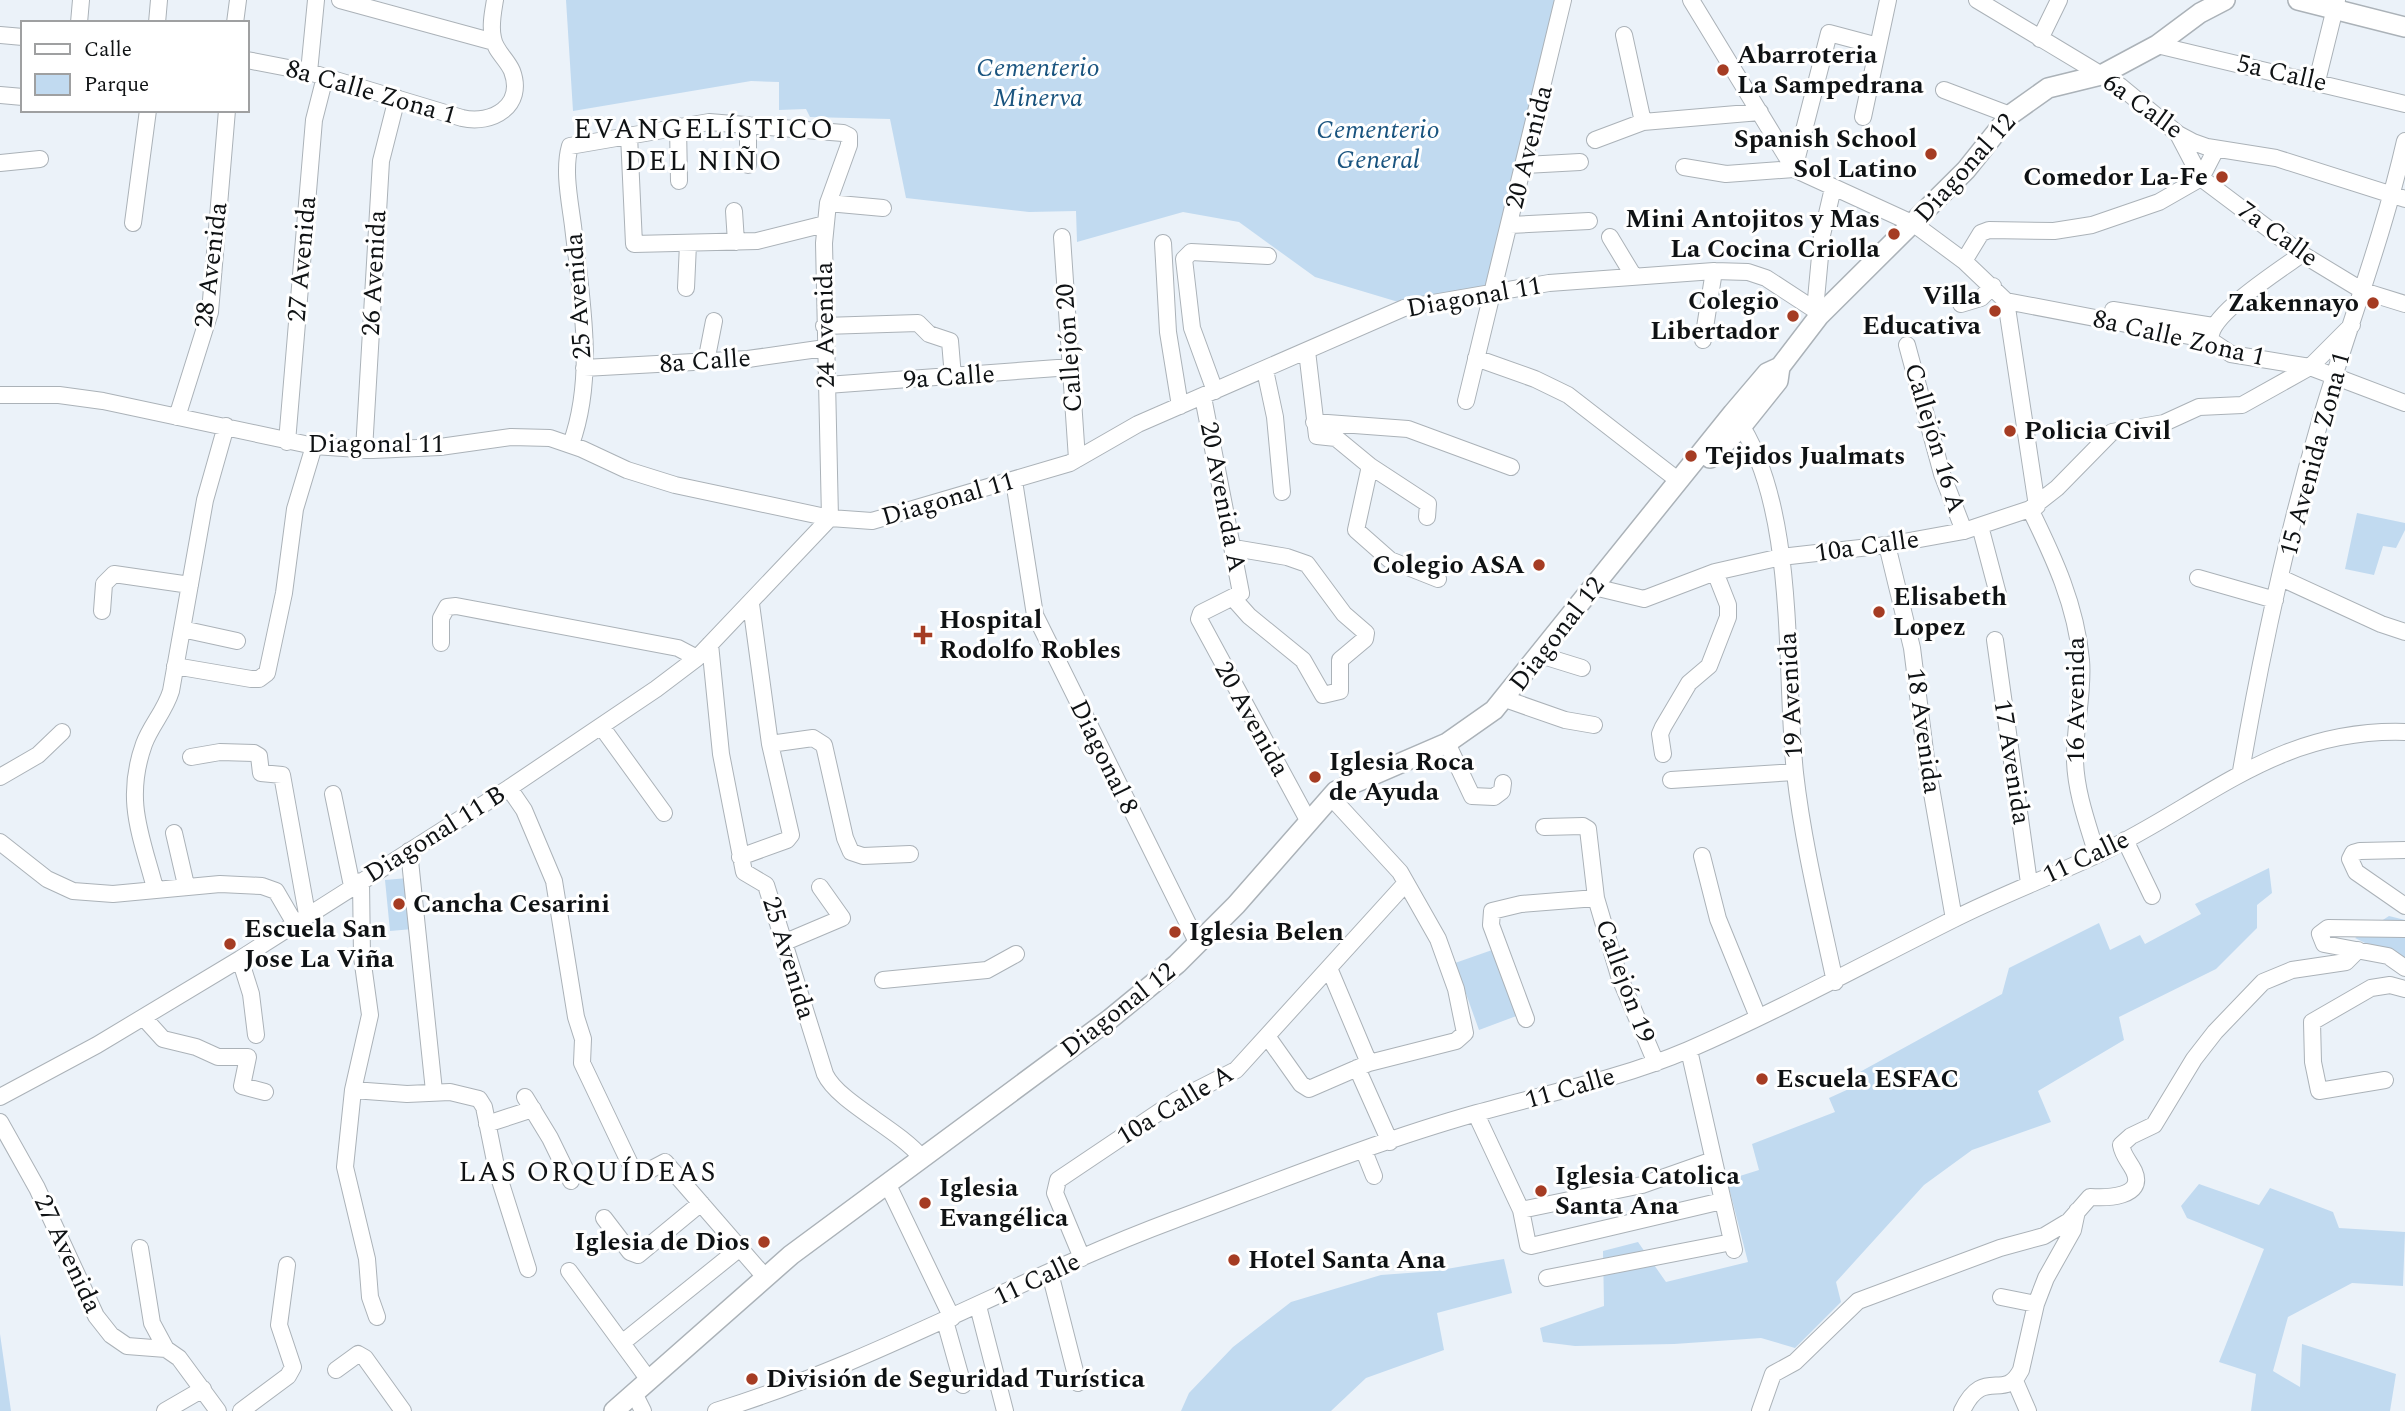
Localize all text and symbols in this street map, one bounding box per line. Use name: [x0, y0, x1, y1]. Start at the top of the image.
legend: [21, 21, 248, 112]
text: Calle: [84, 34, 132, 66]
place label: Abarroteria La Sampedrana: [1737, 35, 1924, 105]
street label: 5a Calle: [2233, 43, 2331, 103]
park label: Cementerio Minerva: [976, 48, 1100, 118]
street label: 8a Calle Zona 1: [281, 49, 461, 135]
marker: Abarroteria La Sampedrana: [1715, 62, 1731, 78]
street label: 6a Calle: [2094, 63, 2192, 149]
text: Parque: [84, 69, 149, 101]
street label: 20 Avenida: [1494, 81, 1564, 213]
street label: Diagonal 12: [1904, 104, 2026, 232]
district label: EVANGELÍSTICO DEL NIÑO: [573, 108, 835, 183]
park label: Cementerio General: [1316, 110, 1440, 180]
place label: Spanish School Sol Latino: [1734, 119, 1917, 189]
marker: Spanish School Sol Latino: [1923, 146, 1939, 162]
place label: Comedor La-Fe: [2023, 157, 2208, 197]
marker: Comedor La-Fe: [2214, 169, 2230, 185]
street label: 7a Calle: [2229, 191, 2327, 277]
street label: 27 Avenida: [277, 194, 327, 324]
place label: Mini Antojitos y Mas La Cocina Criolla: [1625, 199, 1881, 269]
street label: 28 Avenida: [183, 200, 239, 330]
street label: 26 Avenida: [351, 209, 397, 337]
marker: Mini Antojitos y Mas La Cocina Criolla: [1886, 226, 1902, 242]
street label: 25 Avenida: [554, 231, 602, 360]
street label: 24 Avenida: [804, 261, 846, 389]
street label: Diagonal 11: [1403, 265, 1545, 329]
place label: Villa Educativa: [1862, 276, 1982, 346]
place label: Colegio Libertador: [1650, 281, 1780, 351]
street label: Callejón 20: [1045, 282, 1093, 414]
place label: Zakennayo: [2227, 283, 2359, 323]
marker: Zakennayo: [2365, 295, 2381, 311]
street label: 8a Calle Zona 1: [2089, 299, 2269, 377]
marker: Villa Educativa: [1987, 303, 2003, 319]
marker: Colegio Libertador: [1785, 308, 1801, 324]
street label: 8a Calle: [658, 338, 752, 384]
street label: 15 Avenida Zona 1: [2268, 347, 2362, 561]
street label: 9a Calle: [902, 354, 996, 400]
street label: Callejón 16 A: [1893, 358, 1977, 518]
place label: Policia Civil: [2024, 411, 2171, 451]
street label: 20 Avenida A: [1189, 418, 1257, 576]
marker: Policia Civil: [2002, 423, 2018, 439]
street label: Diagonal 11: [308, 424, 444, 464]
place label: Tejidos Jualmats: [1705, 436, 1905, 476]
marker: Tejidos Jualmats: [1683, 448, 1699, 464]
street label: Diagonal 11: [877, 461, 1019, 537]
street label: 10a Calle: [1812, 519, 1922, 573]
place label: Colegio ASA: [1373, 545, 1525, 585]
marker: Colegio ASA: [1531, 557, 1547, 573]
street label: Diagonal 12: [1499, 568, 1615, 700]
place label: Elisabeth Lopez: [1893, 577, 2007, 647]
place label: Hospital Rodolfo Robles: [939, 600, 1121, 670]
marker: Elisabeth Lopez: [1871, 604, 1887, 620]
marker: Hospital Rodolfo Robles: [913, 625, 933, 645]
street label: 19 Avenida: [1768, 631, 1814, 759]
street label: 16 Avenida: [2056, 637, 2096, 763]
street label: 20 Avenida: [1204, 654, 1300, 784]
street label: 18 Avenida: [1895, 666, 1953, 797]
street label: Diagonal 8: [1059, 693, 1149, 821]
street label: 17 Avenida: [1982, 696, 2042, 828]
place label: Iglesia Roca de Ayuda: [1329, 742, 1475, 812]
marker: Iglesia Roca de Ayuda: [1307, 769, 1323, 785]
street label: Diagonal 11 B: [356, 775, 514, 893]
street label: 11 Calle: [2036, 819, 2136, 895]
place label: Cancha Cesarini: [413, 884, 610, 924]
street label: 25 Avenida: [751, 892, 827, 1025]
marker: Cancha Cesarini: [391, 896, 407, 912]
place label: Escuela San Jose La Viña: [244, 909, 395, 979]
place label: Iglesia Belen: [1189, 912, 1344, 952]
street label: Callejón 19: [1584, 913, 1666, 1049]
marker: Iglesia Belen: [1167, 924, 1183, 940]
marker: Escuela San Jose La Viña: [222, 936, 238, 952]
street label: Diagonal 12: [1052, 952, 1184, 1068]
street label: 10a Calle A: [1109, 1054, 1241, 1156]
street label: 11 Calle: [1520, 1056, 1620, 1120]
place label: Escuela ESFAC: [1776, 1059, 1959, 1099]
marker: Escuela ESFAC: [1754, 1071, 1770, 1087]
district label: LAS ORQUÍDEAS: [459, 1151, 717, 1194]
place label: Iglesia Catolica Santa Ana: [1555, 1156, 1741, 1226]
place label: Iglesia Evangélica: [939, 1168, 1069, 1238]
marker: Iglesia Catolica Santa Ana: [1533, 1183, 1549, 1199]
street label: 27 Avenida: [23, 1188, 113, 1320]
marker: Iglesia Evangélica: [917, 1195, 933, 1211]
place label: Iglesia de Dios: [575, 1222, 750, 1262]
marker: Iglesia de Dios: [756, 1234, 772, 1250]
place label: Hotel Santa Ana: [1248, 1240, 1446, 1280]
street label: 11 Calle: [987, 1241, 1087, 1317]
marker: Hotel Santa Ana: [1226, 1252, 1242, 1268]
place label: División de Seguridad Turística: [766, 1359, 1145, 1399]
marker: División de Seguridad Turística: [744, 1371, 760, 1387]

